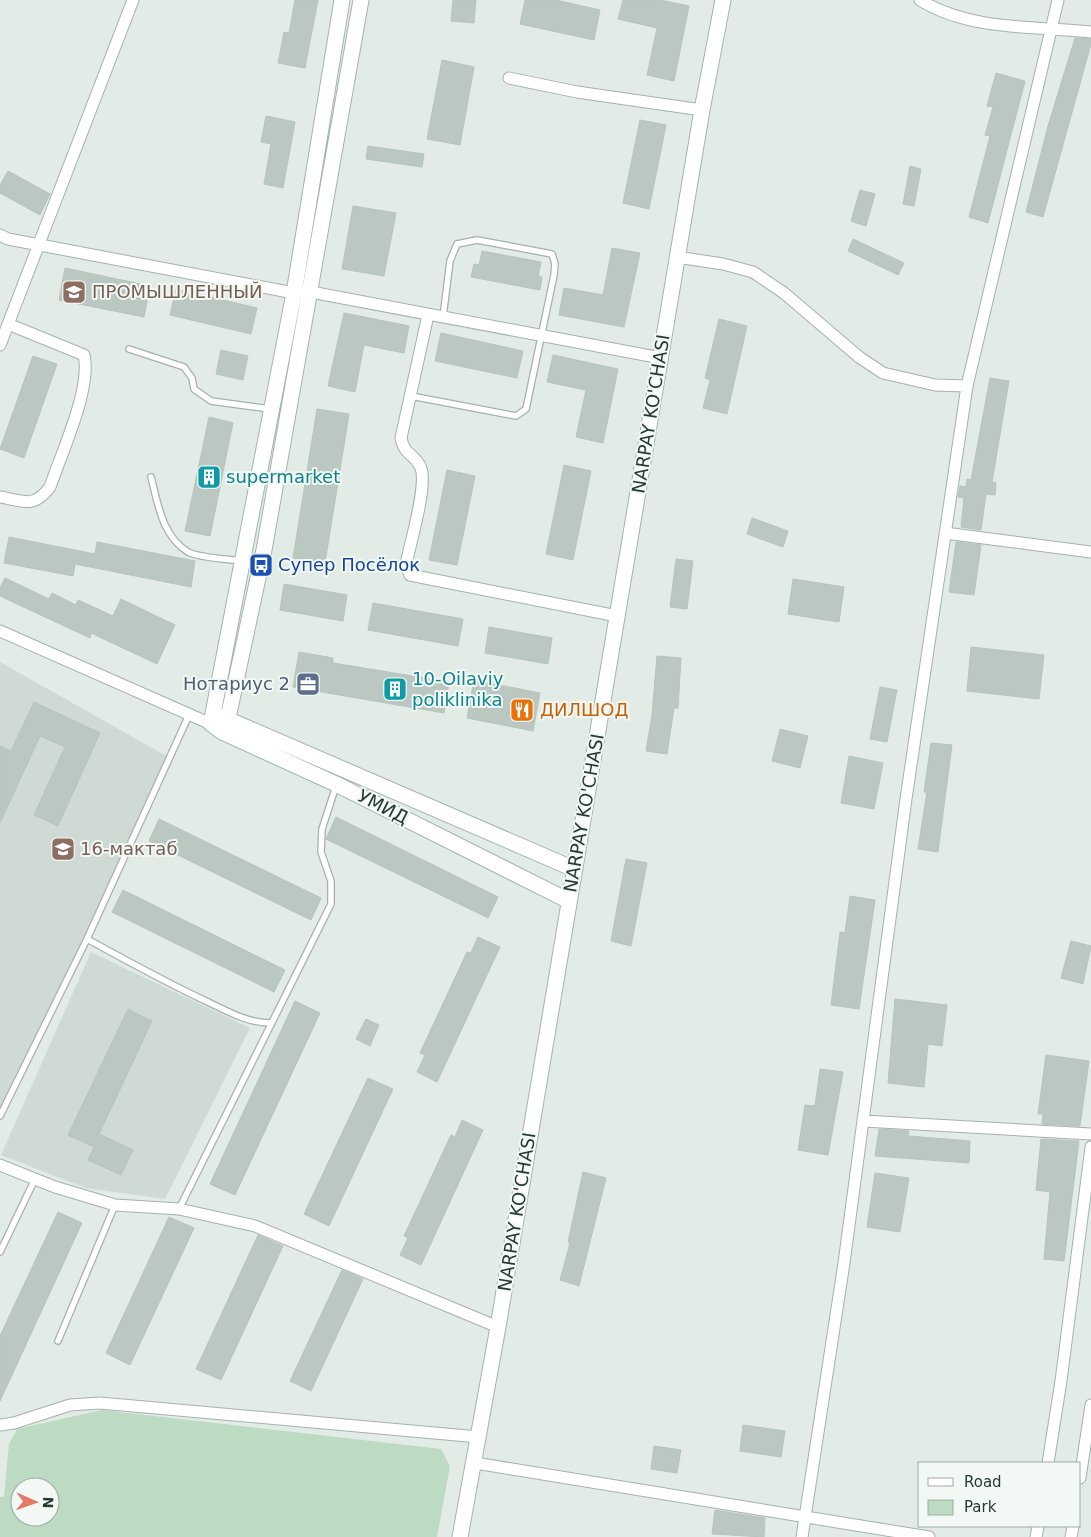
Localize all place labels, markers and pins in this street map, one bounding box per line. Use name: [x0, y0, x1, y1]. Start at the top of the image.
school or university icon: ПРОМЫШЛЕННЫЙ: [61, 279, 87, 305]
place label: ПРОМЫШЛЕННЫЙ: [92, 281, 263, 302]
building icon: supermarket: [196, 464, 222, 490]
place label: supermarket: [226, 466, 340, 487]
bus stop icon: Супер Посёлок: [248, 552, 274, 578]
place label: Супер Посёлок: [278, 554, 420, 575]
place label: 10-Oilaviy poliklinika: [412, 668, 504, 710]
office icon: Нотариус 2: [295, 671, 321, 697]
place label: Нотариус 2: [183, 673, 290, 694]
building icon: 10-Oilaviy poliklinika: [382, 676, 408, 702]
restaurant icon: ДИЛШОД: [509, 697, 535, 723]
place label: ДИЛШОД: [540, 699, 629, 720]
school or university icon: 16-мактаб: [50, 836, 76, 862]
place label: 16-мактаб: [80, 838, 178, 859]

